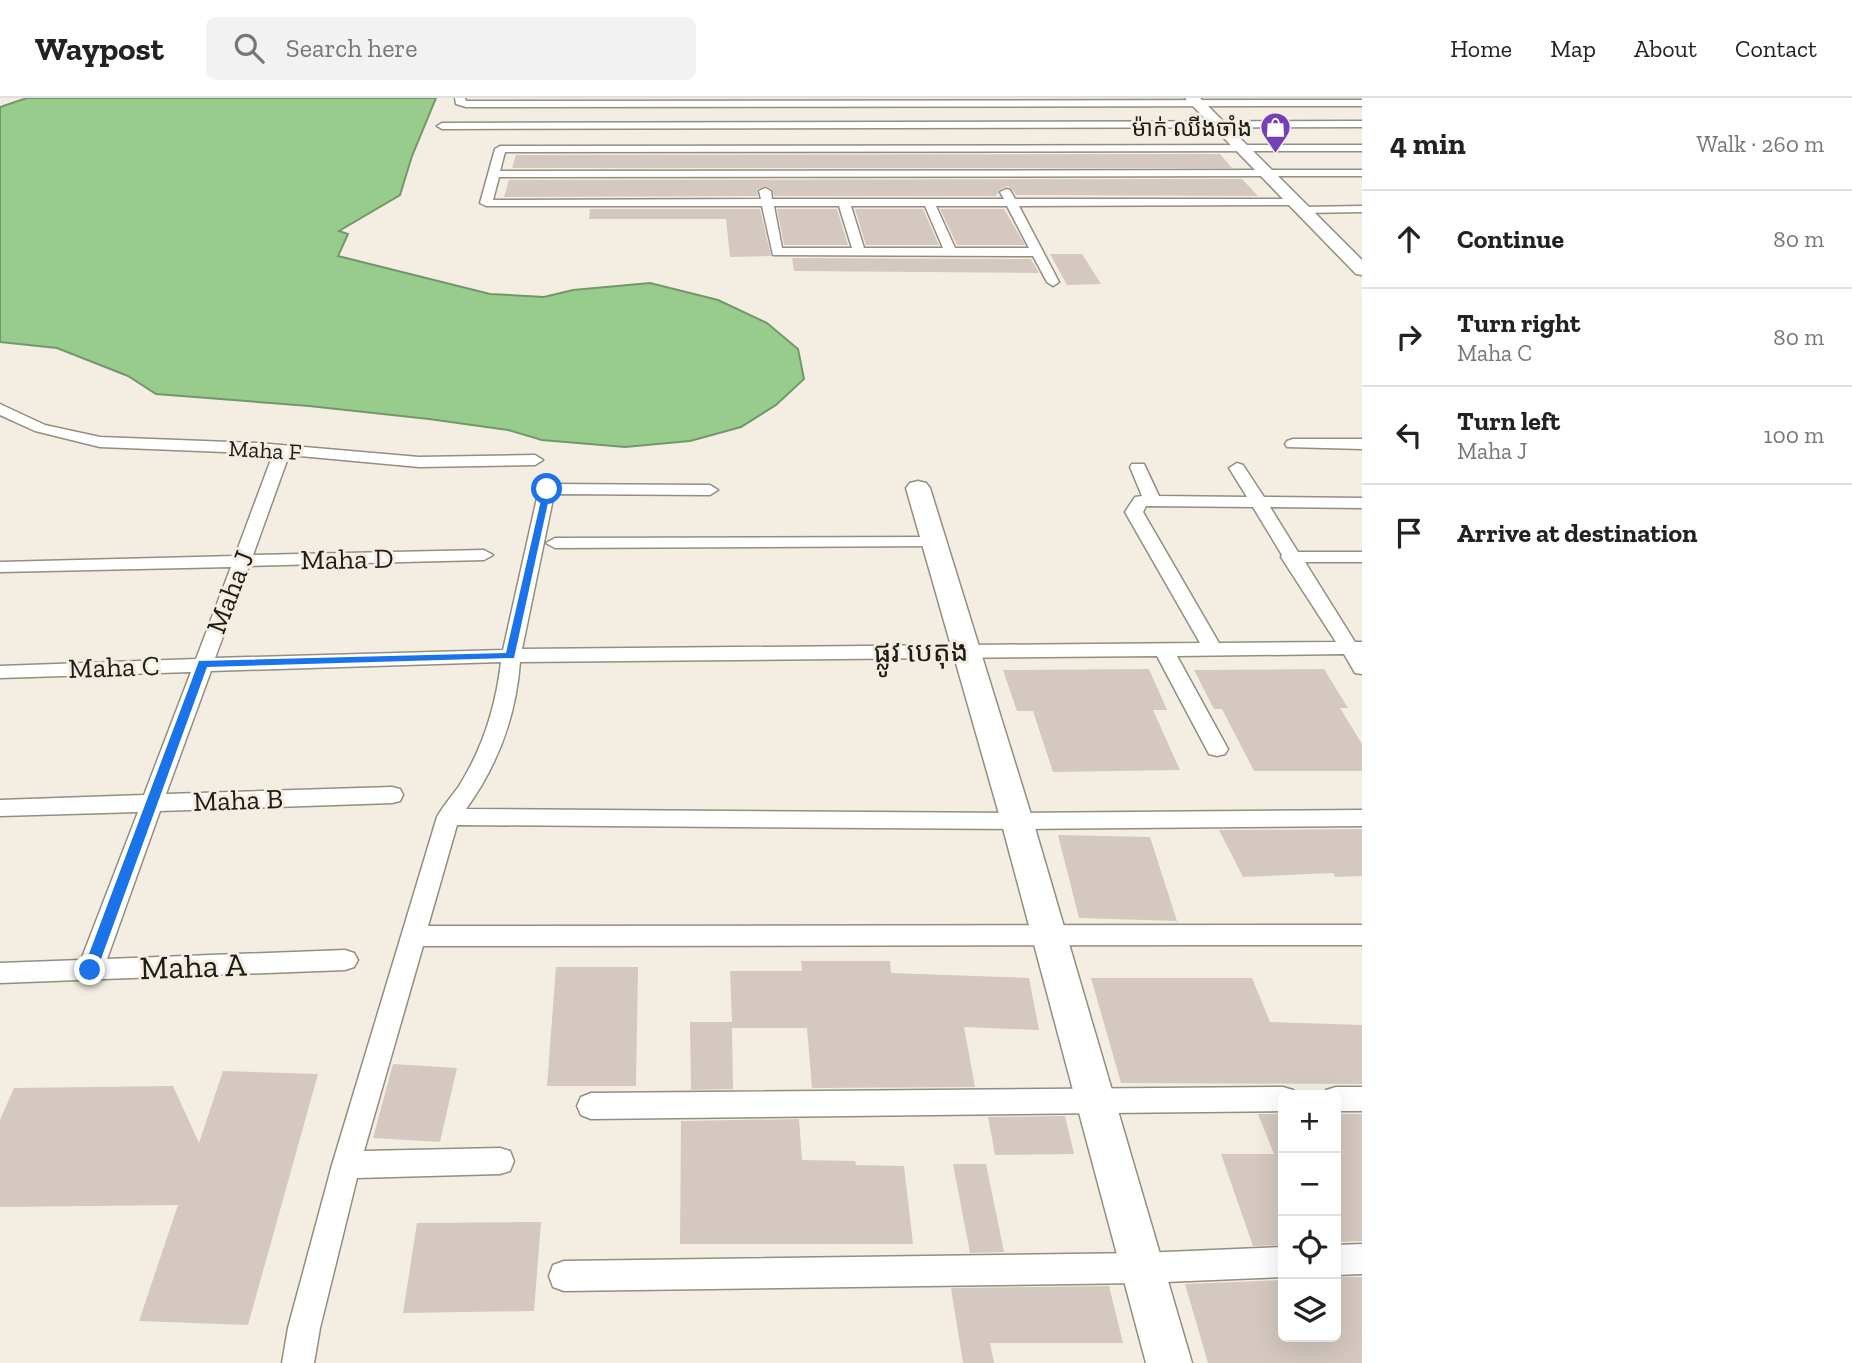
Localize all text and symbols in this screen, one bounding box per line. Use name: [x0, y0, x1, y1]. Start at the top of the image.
search box: [206, 17, 696, 80]
text: Waypost: [35, 29, 164, 68]
icon: search: [230, 29, 268, 67]
text: Search here: [286, 32, 418, 64]
text: Home: [1450, 34, 1512, 63]
text: Map: [1550, 34, 1596, 63]
text: About: [1634, 34, 1697, 63]
text: Contact: [1735, 34, 1817, 63]
shop icon: ម៉ាក់ ឈីងចាំង: [1258, 111, 1292, 155]
place label: ម៉ាក់ ឈីងចាំង: [1132, 114, 1252, 142]
text: 4 min: [1390, 126, 1466, 162]
text: Walk · 260 m: [1696, 130, 1824, 158]
icon: ahead: [1390, 220, 1428, 258]
text: Continue: [1457, 223, 1564, 255]
text: 80 m: [1773, 225, 1824, 253]
text: Turn right: [1457, 307, 1580, 339]
icon: right: [1390, 318, 1428, 356]
text: 80 m: [1773, 323, 1824, 351]
text: Maha C: [1457, 339, 1532, 367]
text: Turn left: [1457, 405, 1560, 437]
icon: left: [1390, 416, 1428, 454]
text: 100 m: [1764, 421, 1824, 449]
street label: Maha F: [228, 434, 302, 466]
text: Maha J: [1457, 437, 1527, 465]
route start: [531, 473, 562, 504]
icon: arrive: [1390, 514, 1428, 552]
text: Arrive at destination: [1457, 517, 1697, 549]
street label: Maha D: [300, 542, 394, 576]
street label: Maha J: [199, 546, 261, 638]
street label: ផ្លូវ បេតុង: [873, 635, 969, 678]
street label: Maha C: [68, 649, 160, 685]
street label: Maha B: [192, 782, 284, 818]
street label: Maha A: [139, 945, 248, 987]
route end: [74, 954, 105, 985]
map controls: [1278, 1090, 1341, 1342]
button: +: [1278, 1090, 1341, 1153]
button: −: [1278, 1153, 1341, 1216]
button: locate: [1278, 1216, 1341, 1279]
button: layers: [1278, 1279, 1341, 1342]

